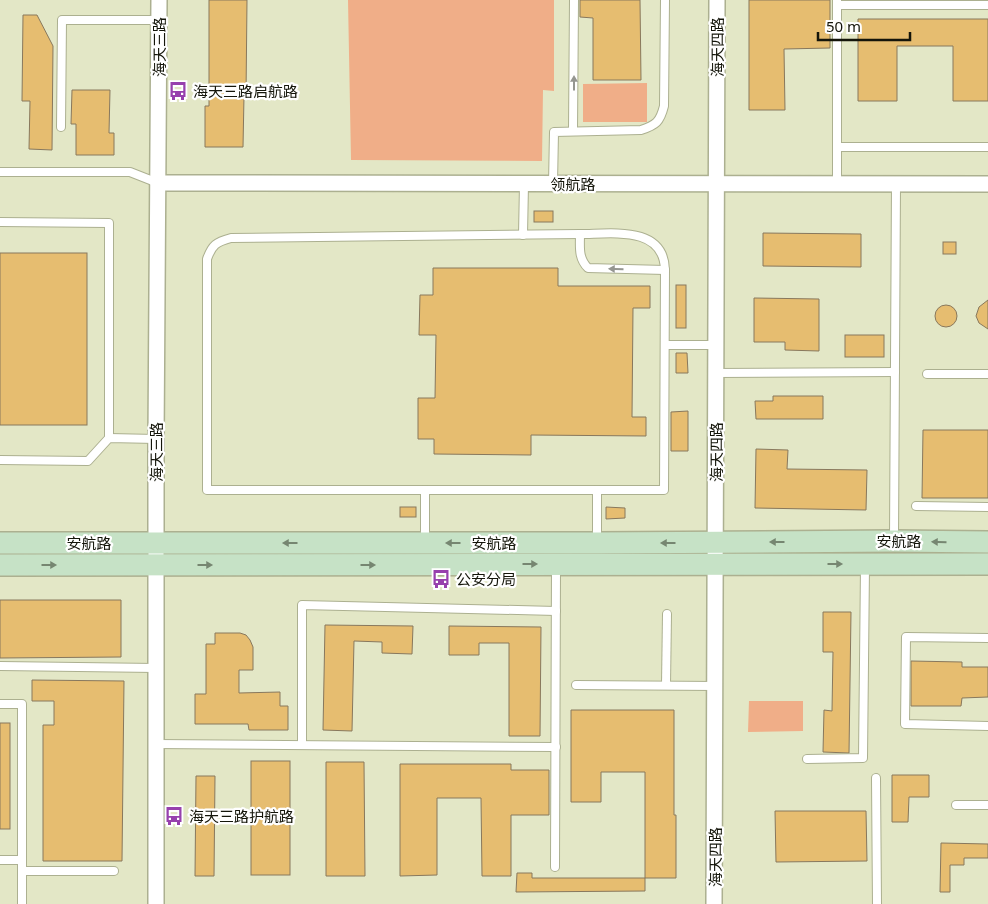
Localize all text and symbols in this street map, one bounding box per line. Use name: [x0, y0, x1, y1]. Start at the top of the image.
scale bar: [818, 10, 910, 42]
text: 50 m: [826, 16, 861, 36]
street label: 海天三路: [149, 17, 169, 77]
street label: 海天四路: [707, 17, 727, 77]
one-way arrow: [570, 74, 578, 90]
bus stop icon: 海天三路启航路: [167, 80, 189, 102]
place label: 海天三路启航路: [193, 81, 298, 101]
street label: 领航路: [550, 174, 596, 194]
one-way arrow: [608, 265, 624, 273]
street label: 海天三路: [146, 422, 166, 482]
street label: 海天四路: [706, 422, 726, 482]
street label: 安航路: [876, 531, 922, 551]
street label: 安航路: [66, 533, 112, 553]
street label: 安航路: [471, 533, 517, 553]
one-way arrow: [931, 537, 947, 545]
one-way arrow: [769, 538, 785, 546]
one-way arrow: [282, 539, 298, 547]
one-way arrow: [444, 539, 460, 547]
one-way arrow: [659, 539, 675, 547]
one-way arrow: [523, 560, 539, 568]
one-way arrow: [827, 560, 843, 568]
one-way arrow: [41, 561, 57, 569]
one-way arrow: [198, 561, 214, 569]
one-way arrow: [360, 561, 376, 569]
bus stop icon: 公安分局: [430, 568, 452, 590]
place label: 公安分局: [456, 569, 516, 589]
bus stop icon: 海天三路护航路: [163, 805, 185, 827]
place label: 海天三路护航路: [189, 806, 294, 826]
street label: 海天四路: [705, 827, 725, 887]

